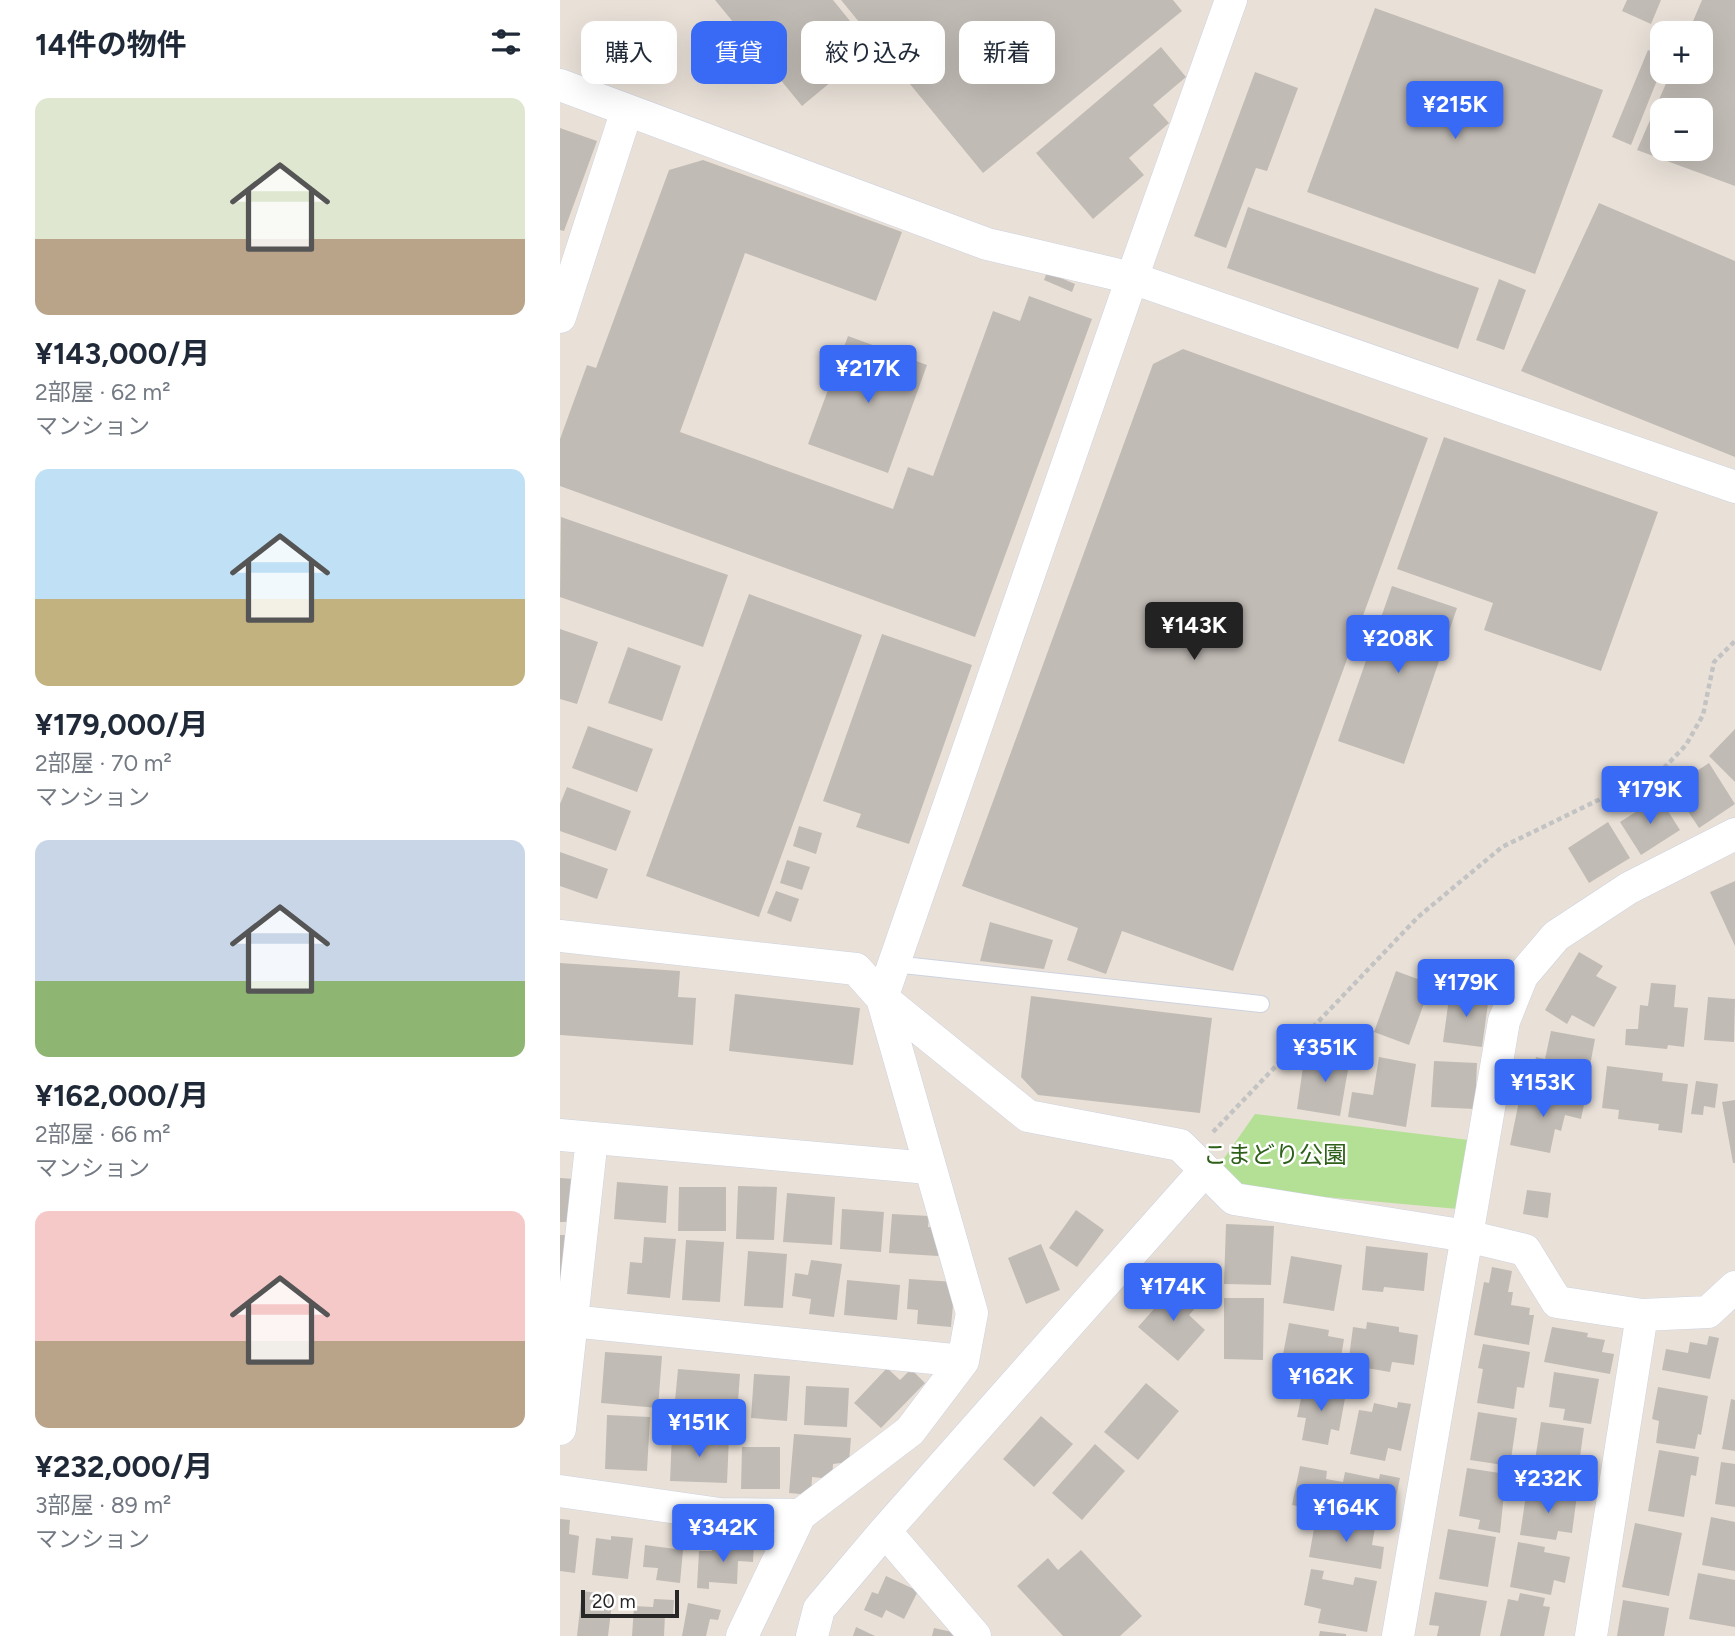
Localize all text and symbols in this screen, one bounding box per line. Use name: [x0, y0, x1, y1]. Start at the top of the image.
chip: 購入: [581, 21, 677, 84]
chip: 賃貸: [691, 21, 787, 84]
chip: 絞り込み: [801, 21, 945, 84]
chip: 新着: [959, 21, 1055, 84]
map controls: [1650, 21, 1713, 161]
button: +: [1650, 21, 1713, 84]
icon: filters: [487, 23, 525, 61]
text: 14件の物件: [35, 26, 187, 63]
pin: ¥215K: [1406, 82, 1504, 141]
text: ¥215K: [1422, 90, 1488, 118]
button: −: [1650, 98, 1713, 161]
icon: home: [217, 144, 343, 270]
text: ¥143,000/月: [35, 335, 210, 372]
pin: ¥217K: [819, 346, 917, 405]
text: ¥217K: [836, 354, 900, 382]
text: 2部屋 · 62 m²: [35, 378, 171, 406]
text: マンション: [35, 412, 150, 440]
icon: home: [217, 515, 343, 641]
pin: ¥143K: [1145, 602, 1243, 662]
text: ¥143K: [1161, 611, 1227, 639]
pin: ¥208K: [1349, 616, 1447, 675]
text: ¥208K: [1362, 624, 1434, 652]
text: ¥179,000/月: [35, 706, 209, 743]
text: 2部屋 · 70 m²: [35, 749, 172, 777]
pin: ¥179K: [1601, 766, 1699, 826]
text: ¥179K: [1618, 775, 1682, 803]
text: マンション: [35, 783, 150, 811]
icon: home: [217, 886, 343, 1012]
pin: ¥179K: [1417, 960, 1515, 1019]
text: ¥179K: [1434, 968, 1498, 996]
pin: ¥351K: [1276, 1024, 1374, 1084]
text: ¥351K: [1293, 1033, 1357, 1061]
pin: ¥153K: [1494, 1060, 1592, 1119]
text: ¥153K: [1511, 1068, 1575, 1096]
text: ¥162,000/月: [35, 1077, 209, 1114]
text: 2部屋 · 66 m²: [35, 1120, 171, 1148]
park label: こまどり公園: [1203, 1140, 1347, 1169]
text: マンション: [35, 1154, 150, 1182]
icon: home: [217, 1257, 343, 1383]
pin: ¥174K: [1124, 1264, 1222, 1323]
text: ¥174K: [1140, 1272, 1206, 1300]
pin: ¥162K: [1272, 1354, 1370, 1413]
text: ¥162K: [1288, 1362, 1354, 1390]
pin: ¥151K: [650, 1400, 748, 1459]
text: ¥151K: [668, 1408, 730, 1436]
text: ¥232,000/月: [35, 1448, 213, 1485]
pin: ¥232K: [1499, 1456, 1597, 1515]
text: ¥232K: [1514, 1464, 1582, 1492]
pin: ¥164K: [1297, 1484, 1395, 1544]
text: 3部屋 · 89 m²: [35, 1491, 171, 1519]
text: ¥164K: [1313, 1493, 1379, 1521]
pin: ¥342K: [674, 1504, 772, 1564]
text: ¥342K: [688, 1513, 758, 1541]
text: マンション: [35, 1525, 150, 1553]
scale bar: [581, 1587, 679, 1619]
text: 20 m: [592, 1590, 636, 1613]

